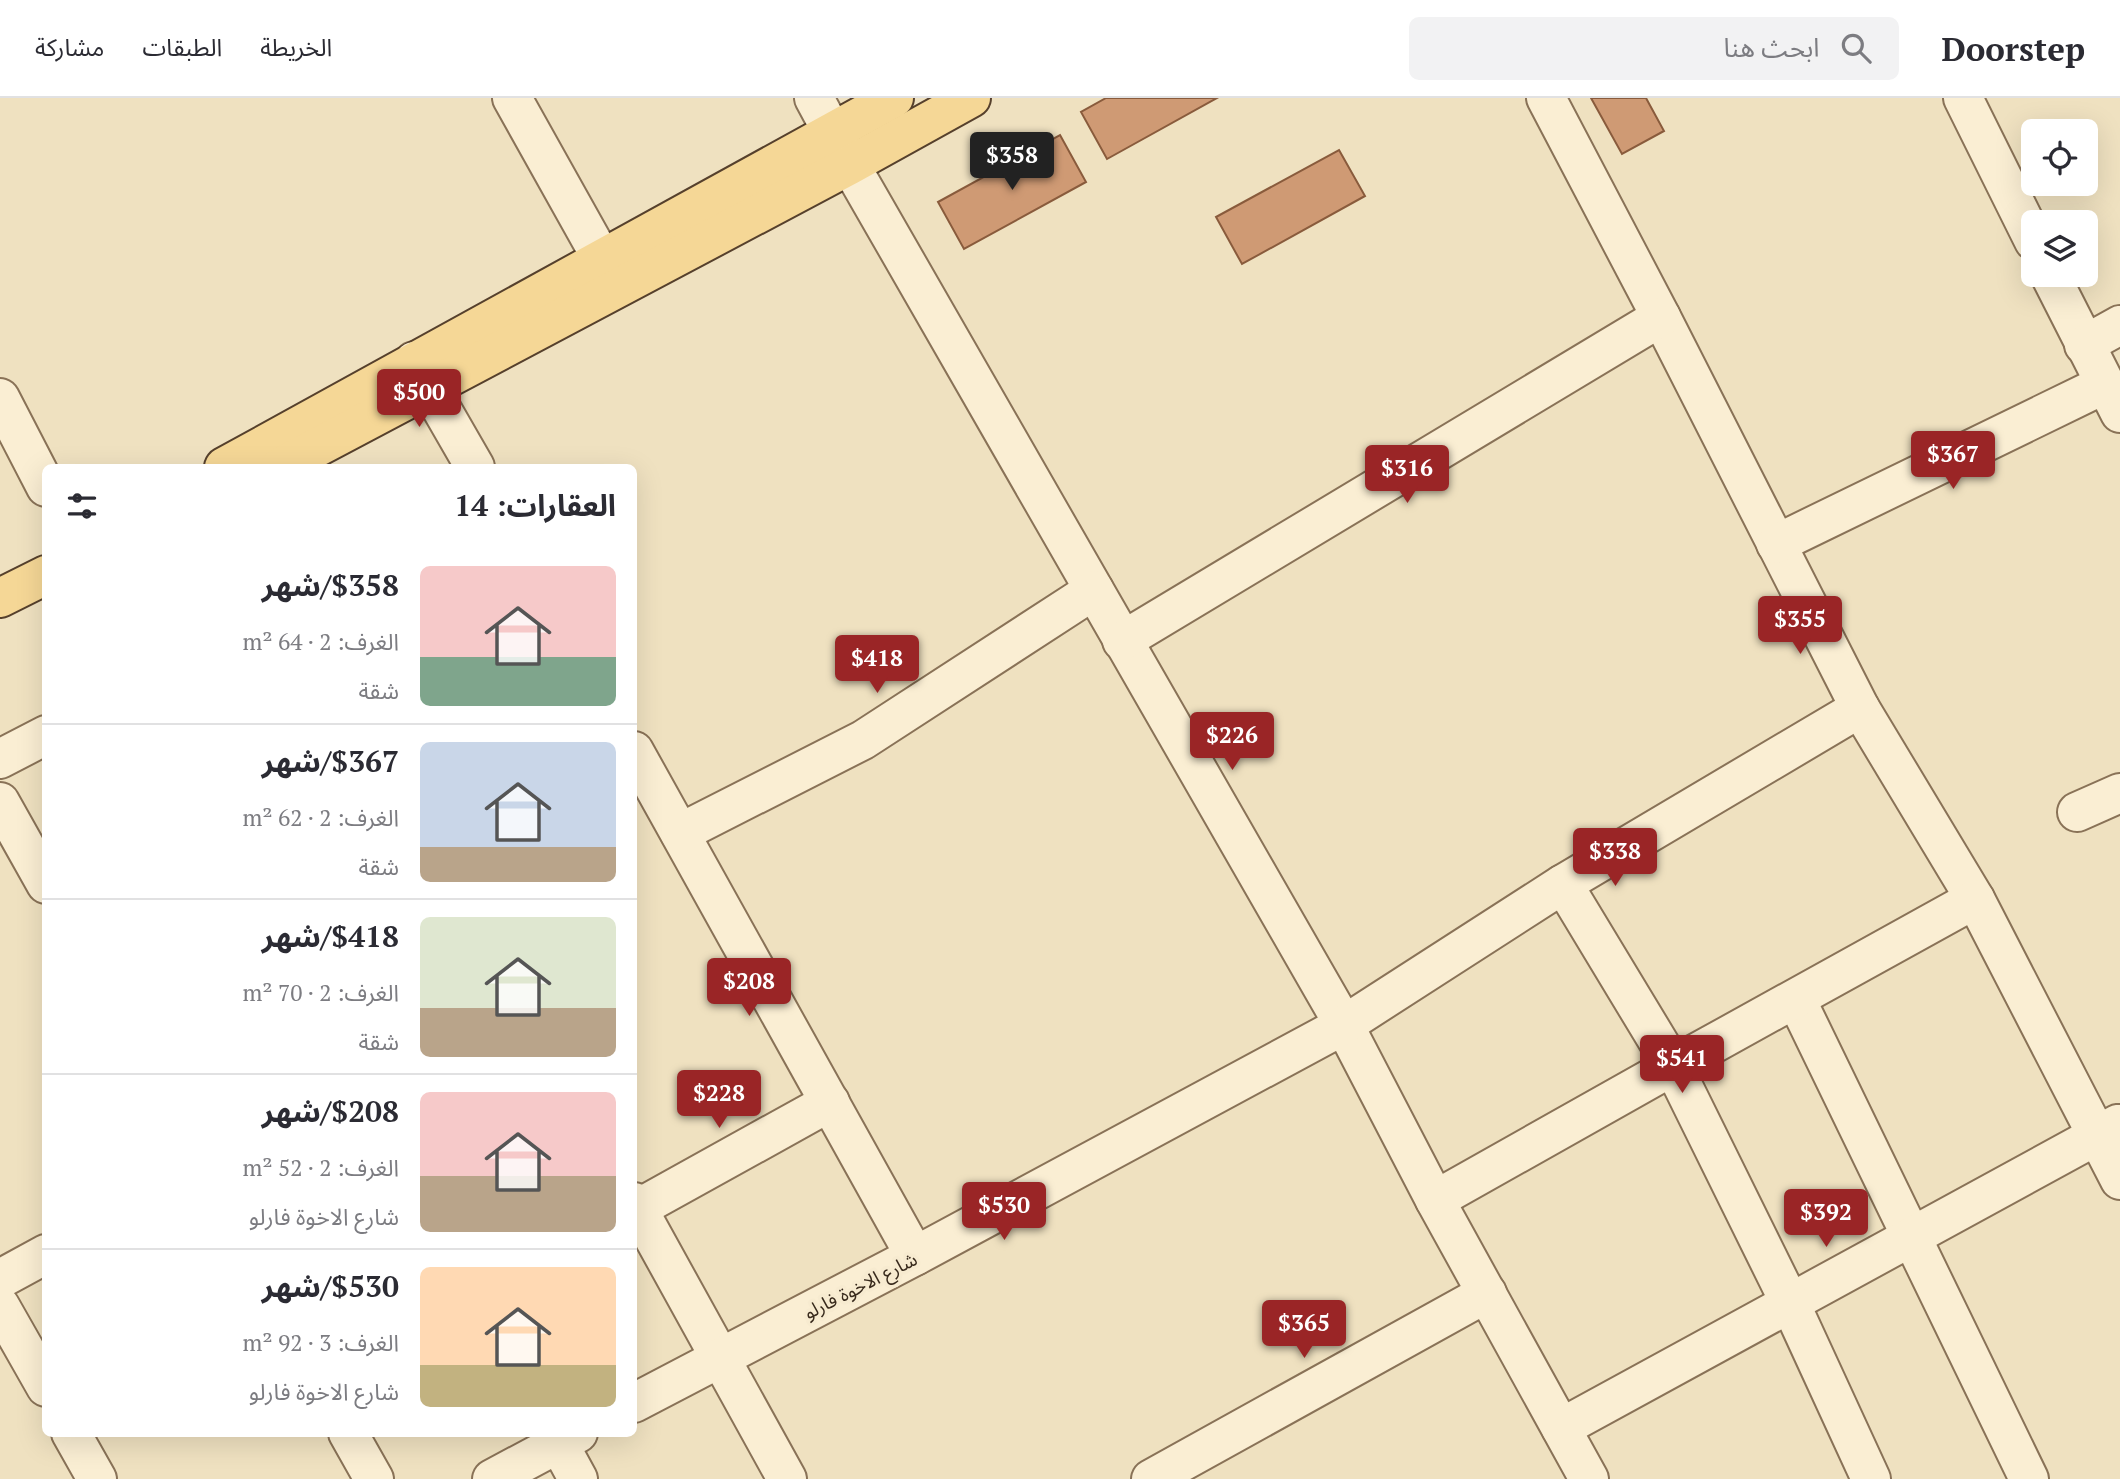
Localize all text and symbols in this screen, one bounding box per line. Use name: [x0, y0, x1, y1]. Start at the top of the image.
search box: [1409, 17, 1899, 80]
text: Doorstep: [1941, 27, 2085, 70]
icon: search: [1837, 29, 1875, 67]
text: ابحث هنا: [1723, 30, 1819, 64]
text: مشاركة: [35, 31, 104, 63]
text: الطبقات: [142, 31, 222, 63]
text: الخريطة: [260, 31, 332, 63]
map controls: [2021, 119, 2098, 287]
button: locate: [2021, 119, 2098, 196]
pin: $358: [971, 132, 1053, 192]
text: $358: [986, 139, 1038, 170]
button: layers: [2021, 210, 2098, 287]
pin: $500: [378, 370, 460, 429]
text: $500: [393, 376, 445, 407]
pin: $367: [1912, 432, 1994, 491]
text: $367: [1927, 438, 1979, 469]
pin: $316: [1366, 446, 1448, 505]
text: $316: [1381, 452, 1433, 483]
text: العقارات: 14: [454, 485, 616, 525]
icon: filters: [63, 487, 101, 525]
text: $358/شهر: [262, 565, 399, 605]
icon: home: [476, 594, 560, 678]
pin: $355: [1759, 596, 1841, 656]
text: $355: [1774, 603, 1826, 634]
text: الغرف: 2 · 64 m²: [243, 626, 399, 657]
pin: $418: [836, 636, 918, 695]
text: $418: [851, 642, 903, 673]
text: شقة: [358, 675, 399, 706]
pin: $226: [1191, 712, 1273, 772]
text: $226: [1206, 719, 1258, 750]
text: $367/شهر: [262, 741, 399, 781]
icon: home: [476, 770, 560, 854]
text: الغرف: 2 · 62 m²: [243, 802, 399, 833]
pin: $338: [1574, 828, 1656, 888]
text: $338: [1589, 835, 1641, 866]
text: شقة: [358, 851, 399, 882]
text: $418/شهر: [262, 916, 399, 956]
icon: home: [476, 945, 560, 1029]
pin: $208: [708, 958, 790, 1018]
text: $208: [723, 965, 775, 996]
text: الغرف: 2 · 70 m²: [243, 977, 399, 1008]
text: شقة: [358, 1026, 399, 1057]
pin: $541: [1641, 1035, 1723, 1095]
text: $541: [1656, 1042, 1708, 1073]
pin: $228: [678, 1070, 760, 1130]
text: $228: [693, 1077, 745, 1108]
text: $208/شهر: [262, 1091, 399, 1131]
icon: home: [476, 1120, 560, 1204]
text: الغرف: 2 · 52 m²: [243, 1152, 399, 1183]
pin: $530: [963, 1182, 1045, 1242]
text: $530: [978, 1189, 1030, 1220]
pin: $392: [1785, 1190, 1867, 1249]
text: $392: [1800, 1196, 1852, 1227]
text: شارع الاخوة فارلو: [249, 1201, 399, 1232]
street label: شارع الاخوة فارلو: [799, 1246, 922, 1326]
text: $530/شهر: [262, 1266, 399, 1306]
icon: home: [476, 1295, 560, 1379]
pin: $365: [1263, 1300, 1345, 1360]
text: $365: [1278, 1307, 1330, 1338]
text: الغرف: 3 · 92 m²: [243, 1327, 399, 1358]
text: شارع الاخوة فارلو: [249, 1376, 399, 1407]

